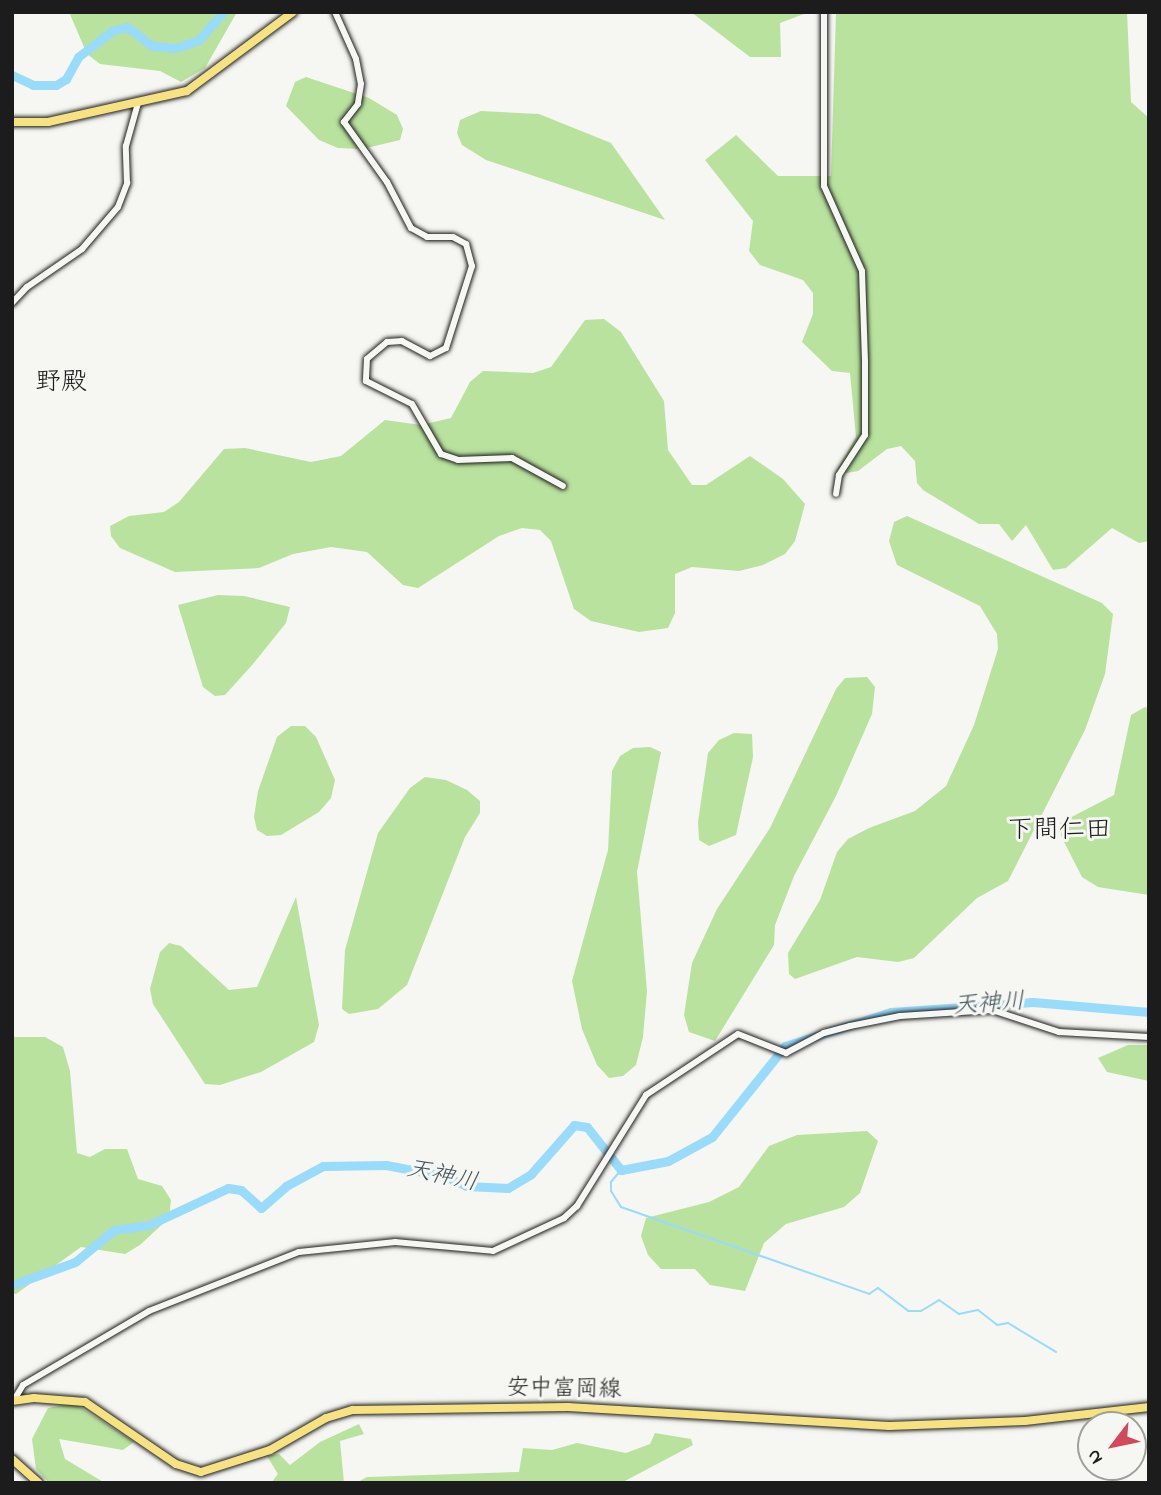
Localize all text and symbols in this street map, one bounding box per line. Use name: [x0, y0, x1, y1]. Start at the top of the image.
district label: 野殿: [35, 368, 87, 400]
district label: 下間仁田: [1007, 816, 1111, 848]
water label: 天神川: [952, 988, 1026, 1022]
water label: 天神川: [404, 1155, 480, 1199]
street label: 安中富岡線: [506, 1375, 622, 1405]
north arrow: [1077, 1411, 1147, 1481]
text: N: [1081, 1444, 1110, 1469]

